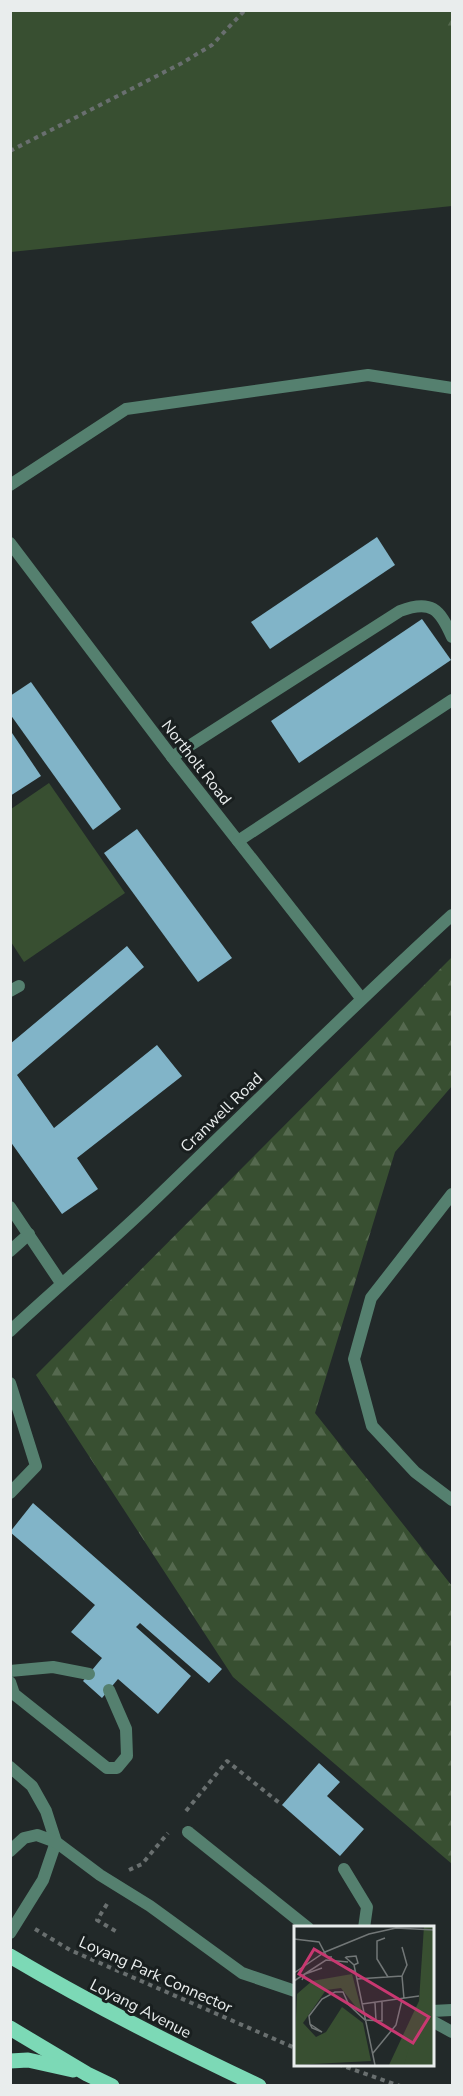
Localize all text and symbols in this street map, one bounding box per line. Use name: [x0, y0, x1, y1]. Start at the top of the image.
street label: Northolt Road: [156, 716, 236, 810]
street label: Cranwell Road: [176, 1068, 268, 1158]
inset map: [294, 1926, 433, 2066]
street label: Loyang Park Connector: [75, 1931, 236, 2019]
street label: Loyang Avenue: [86, 1974, 195, 2044]

